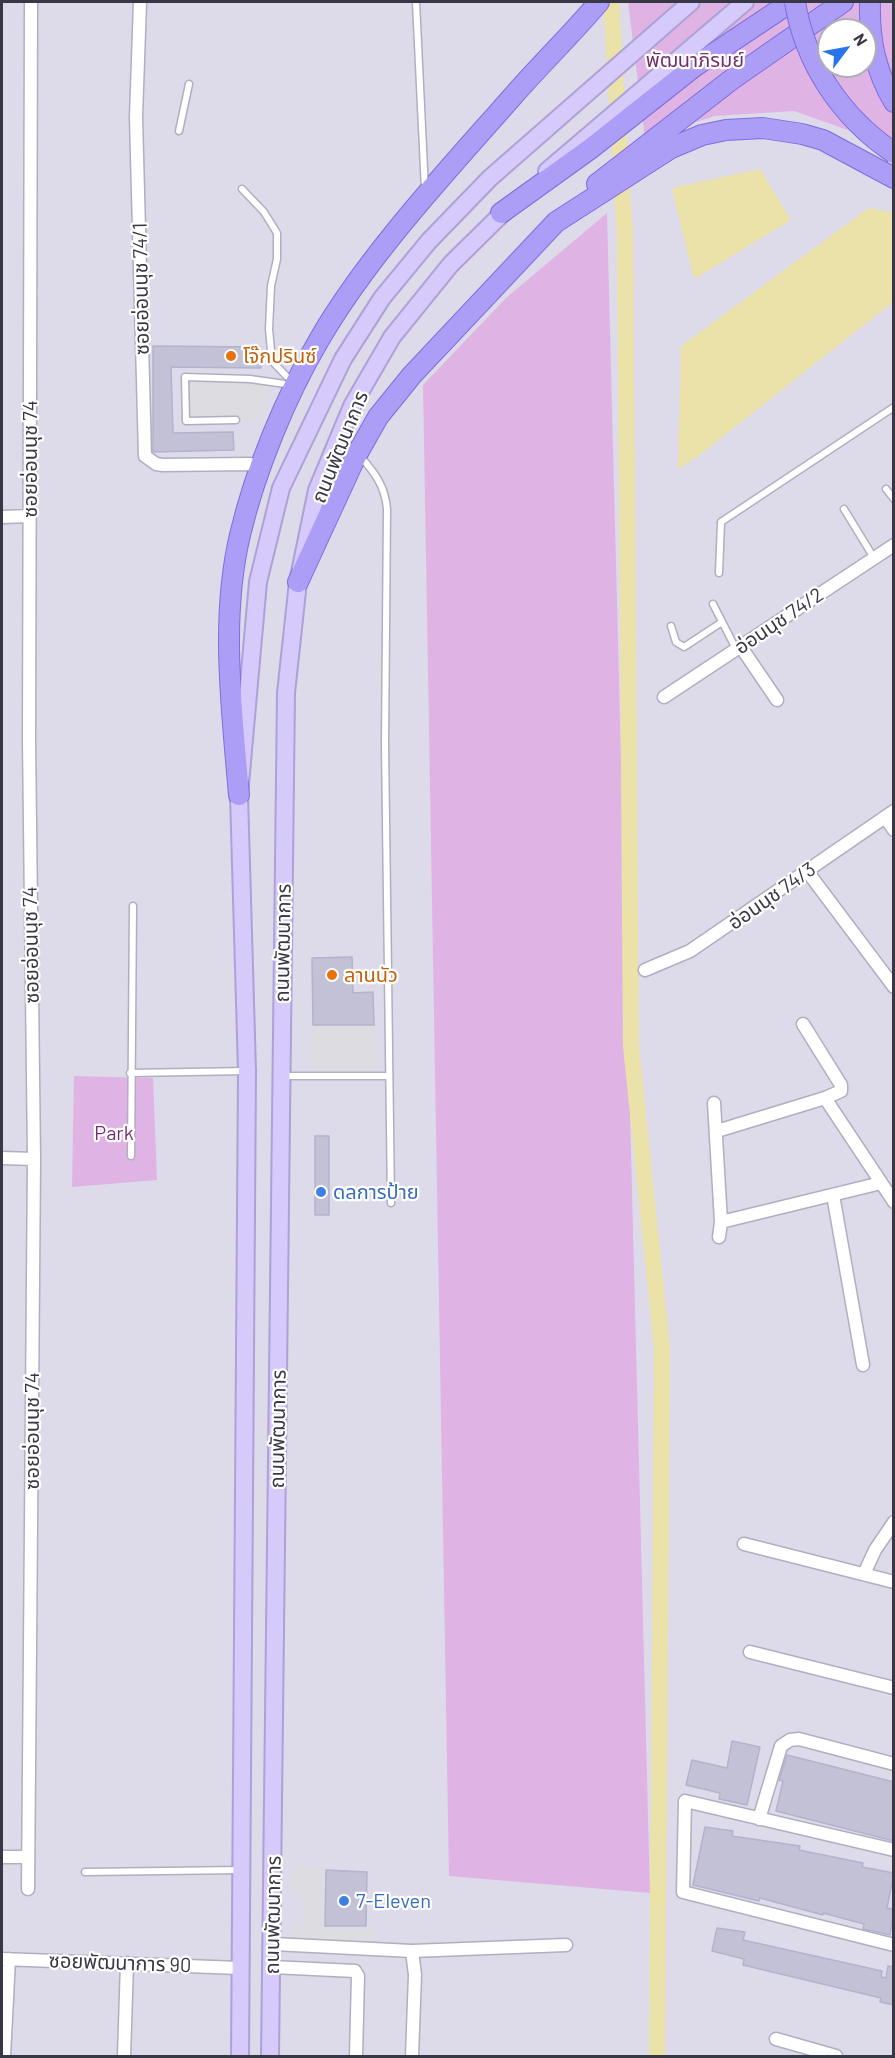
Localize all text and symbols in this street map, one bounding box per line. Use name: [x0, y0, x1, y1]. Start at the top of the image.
north arrow: [817, 18, 877, 78]
text: N: [850, 30, 872, 49]
park label: พัฒนาภิรมย์: [646, 48, 744, 72]
street label: ซอยอ่อนนุช 74/1: [128, 223, 154, 355]
place label: โจ๊กปรินซ์: [243, 344, 316, 368]
marker: โจ๊กปรินซ์: [224, 349, 238, 363]
street label: ถนนพัฒนาการ: [307, 387, 373, 507]
street label: ซอยอ่อนนุช 74: [18, 400, 42, 518]
street label: อ่อนนุช 74/2: [730, 583, 828, 659]
street label: อ่อนนุช 74/3: [724, 857, 820, 935]
street label: ถนนพัฒนาการ: [270, 883, 296, 1003]
street label: ซอยอ่อนนุช 74: [18, 886, 44, 1004]
place label: ลานนัว: [344, 963, 398, 987]
marker: ลานนัว: [325, 968, 339, 982]
park label: Park: [94, 1121, 134, 1145]
place label: ดลการป้าย: [333, 1180, 419, 1204]
marker: ดลการป้าย: [314, 1185, 328, 1199]
street label: ถนนพัฒนาการ: [265, 1369, 291, 1489]
street label: ซอยอ่อนนุช 74: [20, 1372, 44, 1490]
street label: ถนนพัฒนาการ: [260, 1855, 286, 1975]
place label: 7-Eleven: [356, 1889, 431, 1913]
marker: 7-Eleven: [337, 1894, 351, 1908]
street label: ซอยพัฒนาการ 90: [48, 1949, 192, 1977]

